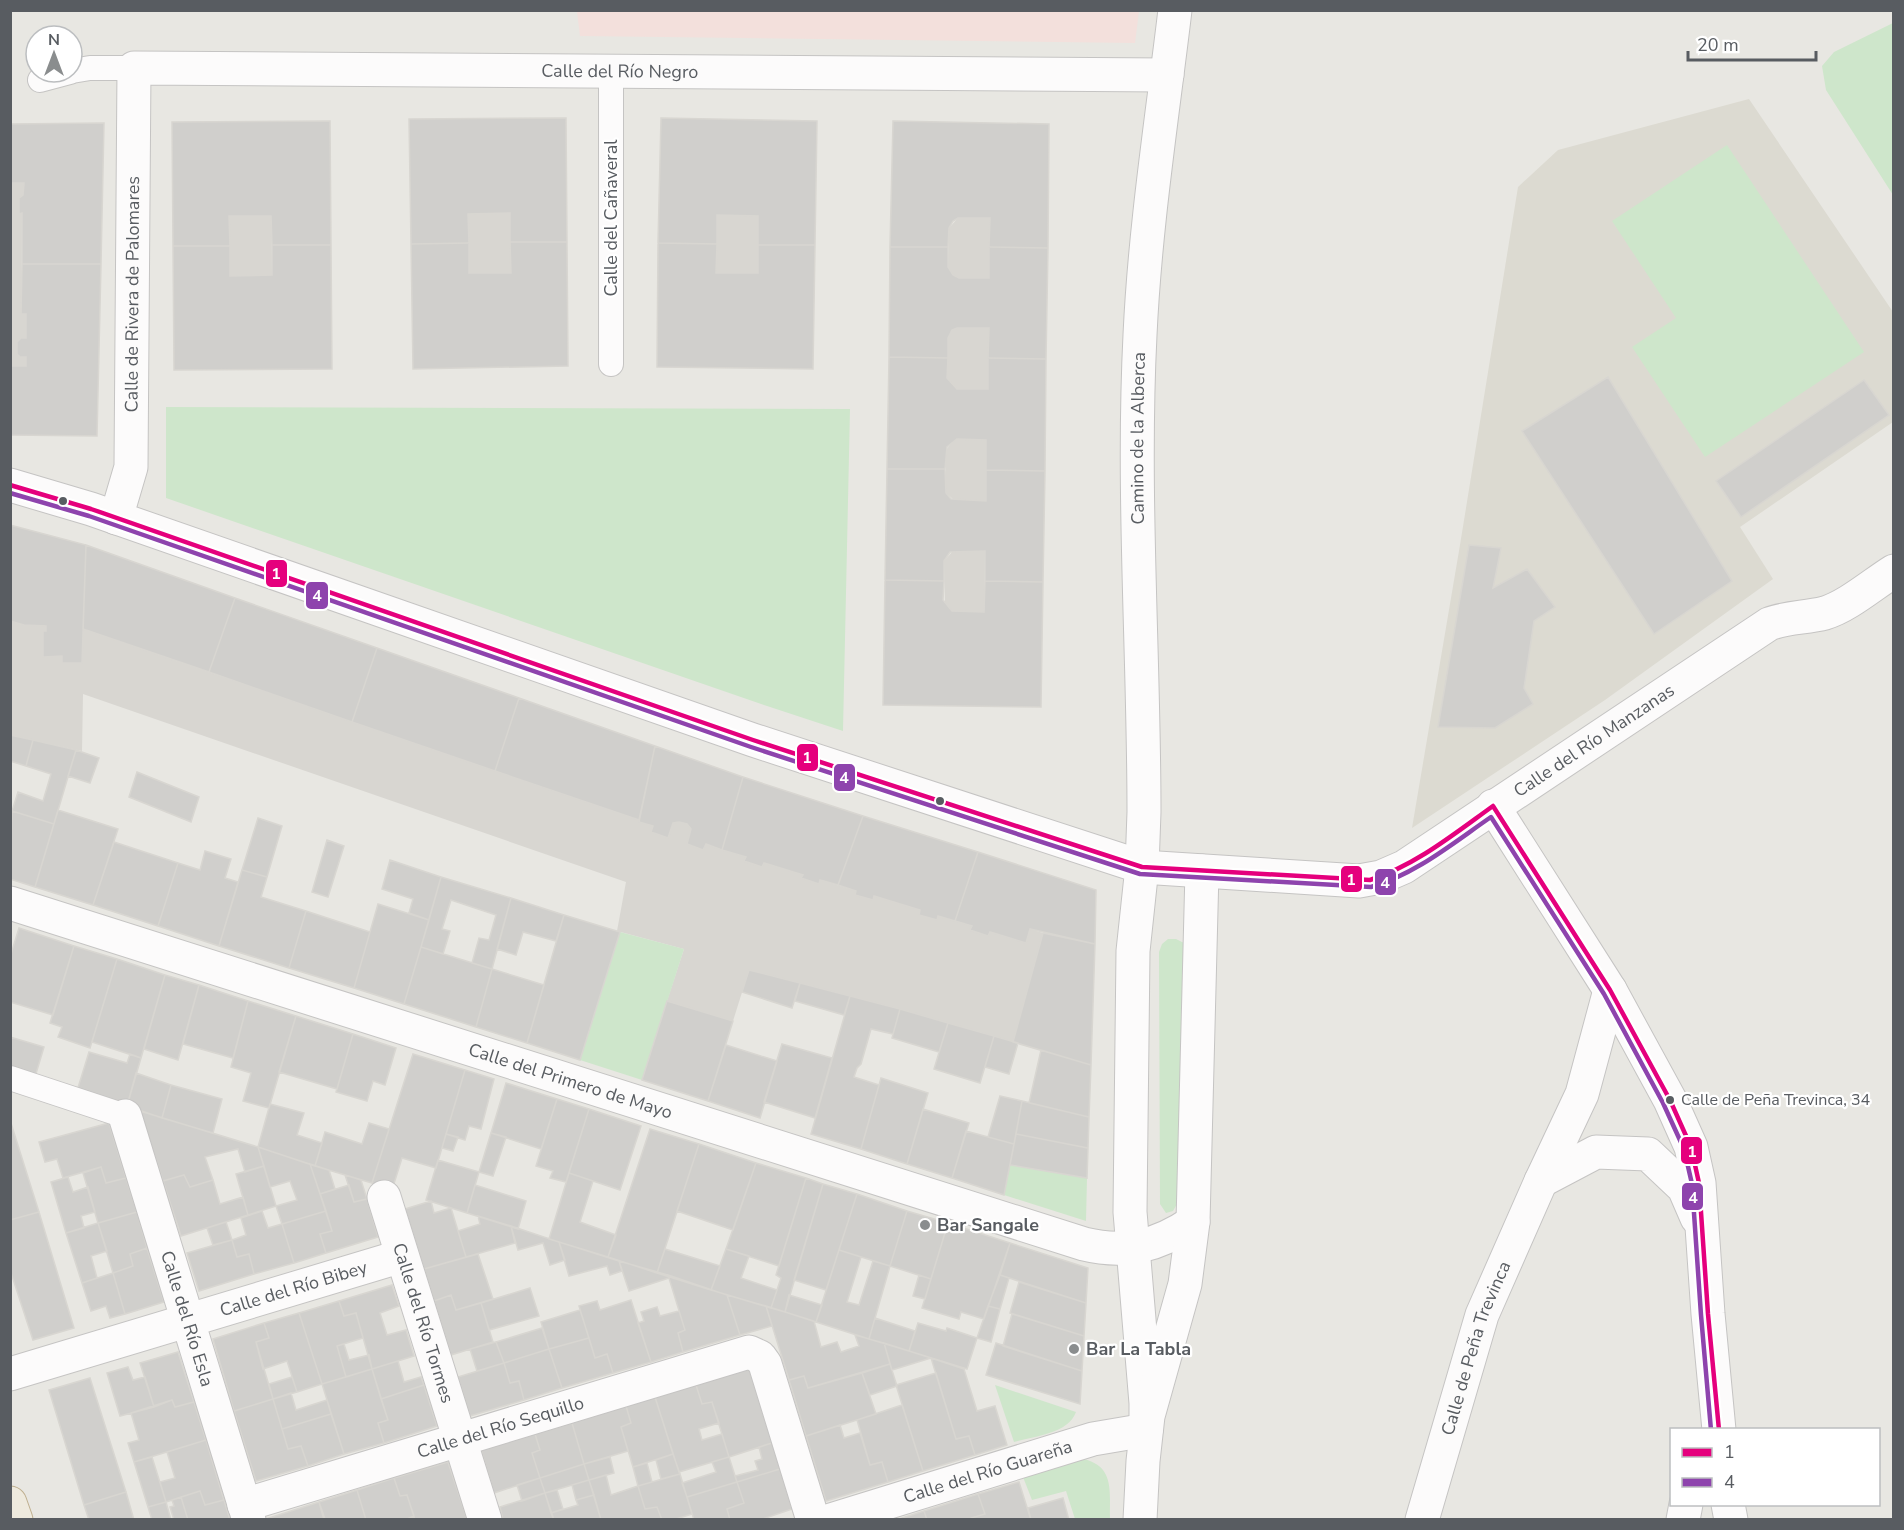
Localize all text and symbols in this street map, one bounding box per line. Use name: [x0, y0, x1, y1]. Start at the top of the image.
north arrow: [24, 24, 84, 84]
scale bar: [1688, 24, 1816, 62]
text: N: [48, 29, 60, 51]
text: 20 m: [1697, 33, 1739, 57]
street label: Calle del Río Negro: [541, 59, 698, 84]
street label: Calle del Cañaveral: [599, 139, 623, 297]
street label: Calle de Rivera de Palomares: [119, 176, 145, 412]
street label: Camino de la Alberca: [1125, 351, 1151, 525]
unlabelled marker: [57, 495, 69, 507]
line badge: 1: [265, 559, 288, 588]
text: 1: [271, 563, 281, 585]
line badge: 4: [305, 581, 329, 610]
text: 4: [312, 585, 322, 607]
street label: Calle del Río Manzanas: [1509, 678, 1679, 803]
line badge: 1: [796, 743, 819, 772]
text: 1: [802, 747, 812, 769]
line badge: 4: [833, 763, 856, 792]
text: 4: [839, 767, 849, 789]
unlabelled marker: [934, 795, 946, 807]
line badge: 1: [1340, 865, 1363, 893]
line badge: 4: [1374, 868, 1397, 896]
text: 1: [1346, 869, 1356, 891]
text: 4: [1380, 872, 1390, 894]
street label: Calle del Primero de Mayo: [465, 1037, 675, 1125]
place label: Calle de Peña Trevinca, 34: [1681, 1089, 1871, 1111]
marker: Calle de Peña Trevinca, 34: [1664, 1094, 1676, 1106]
line badge: 1: [1680, 1136, 1703, 1165]
text: 1: [1687, 1141, 1697, 1163]
line badge: 4: [1681, 1182, 1704, 1211]
text: 4: [1688, 1187, 1698, 1209]
place label: Bar Sangale: [937, 1213, 1039, 1237]
marker: Bar Sangale: [918, 1218, 932, 1232]
street label: Calle del Río Tormes: [387, 1240, 460, 1406]
street label: Calle del Río Esla: [155, 1248, 219, 1390]
street label: Calle del Río Bibey: [217, 1255, 371, 1322]
street label: Calle de Peña Trevinca: [1435, 1257, 1516, 1438]
place label: Bar La Tabla: [1086, 1337, 1191, 1361]
marker: Bar La Tabla: [1067, 1342, 1081, 1356]
street label: Calle del Río Sequillo: [414, 1391, 587, 1464]
legend: [1670, 1428, 1880, 1506]
street label: Calle del Río Guareña: [900, 1434, 1075, 1509]
text: 1: [1724, 1440, 1735, 1464]
text: 4: [1724, 1470, 1735, 1494]

